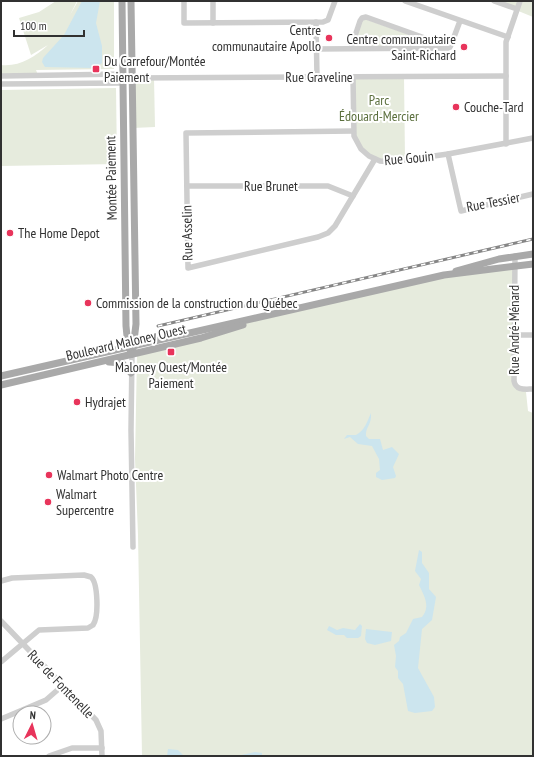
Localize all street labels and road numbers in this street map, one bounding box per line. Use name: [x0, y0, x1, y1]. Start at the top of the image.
street label: Rue Graveline: [285, 68, 353, 86]
street label: Montée Paiement: [101, 135, 121, 220]
street label: Rue Gouin: [383, 147, 435, 169]
street label: Rue Brunet: [244, 177, 298, 195]
street label: Rue Tessier: [465, 188, 521, 216]
street label: Rue Asselin: [178, 205, 196, 261]
street label: Rue André-Ménard: [505, 285, 523, 375]
street label: Boulevard Maloney Ouest: [64, 319, 188, 365]
street label: Rue de Fontenelle: [24, 646, 98, 722]

